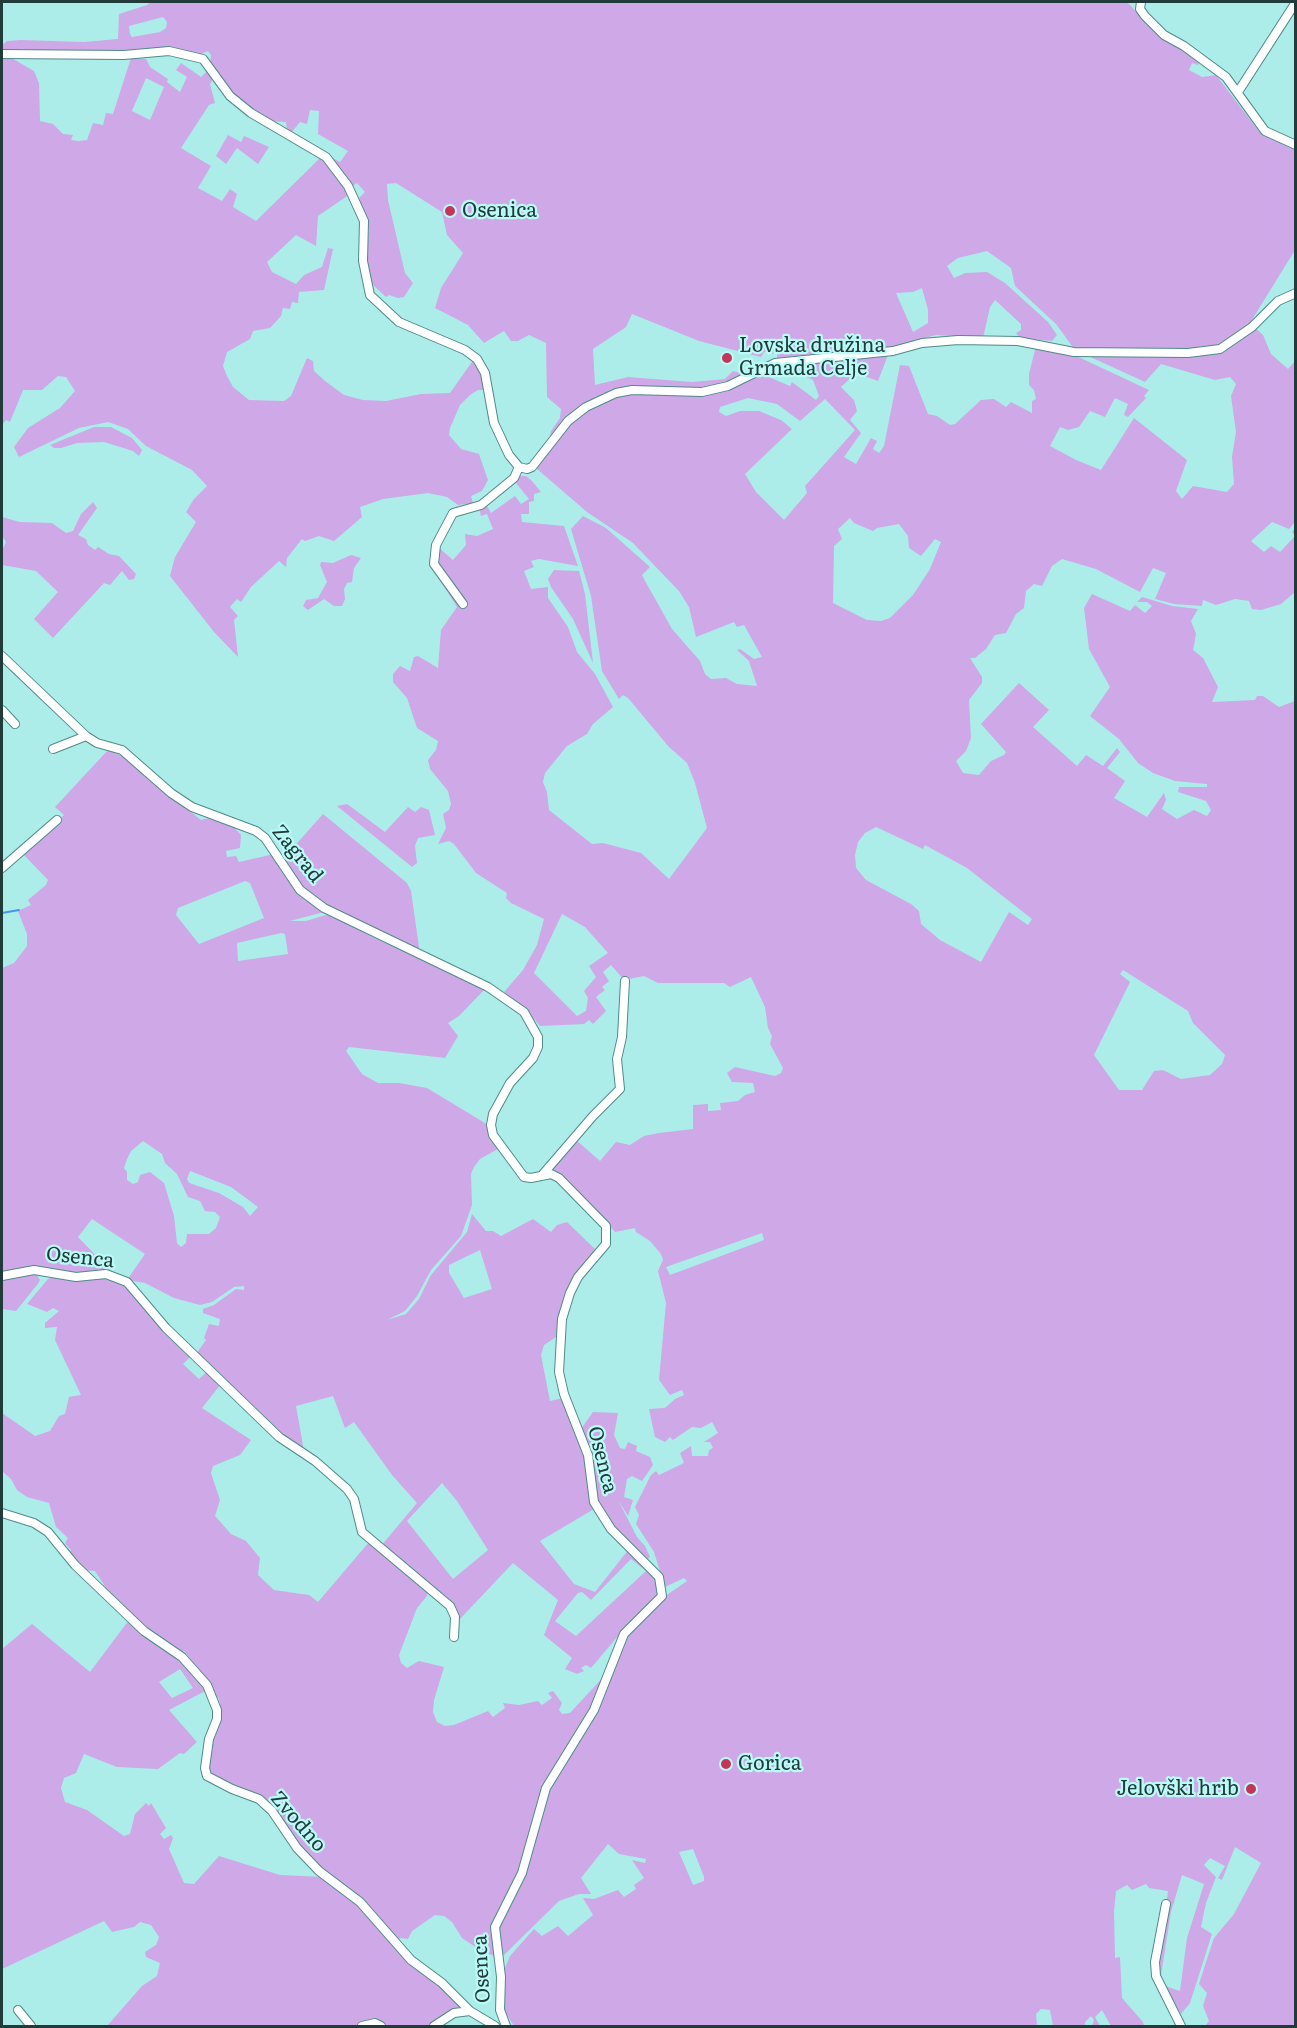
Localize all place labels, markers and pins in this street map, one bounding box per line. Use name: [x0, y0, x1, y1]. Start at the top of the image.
place label: Osenica: [462, 199, 537, 223]
marker: Osenica: [443, 204, 457, 218]
place label: Lovska družina Grmada Celje: [739, 334, 885, 381]
marker: Lovska družina Grmada Celje: [720, 351, 734, 365]
place label: Gorica: [738, 1752, 801, 1776]
marker: Gorica: [719, 1757, 733, 1771]
place label: Jelovški hrib: [1117, 1777, 1239, 1801]
marker: Jelovški hrib: [1244, 1782, 1258, 1796]

